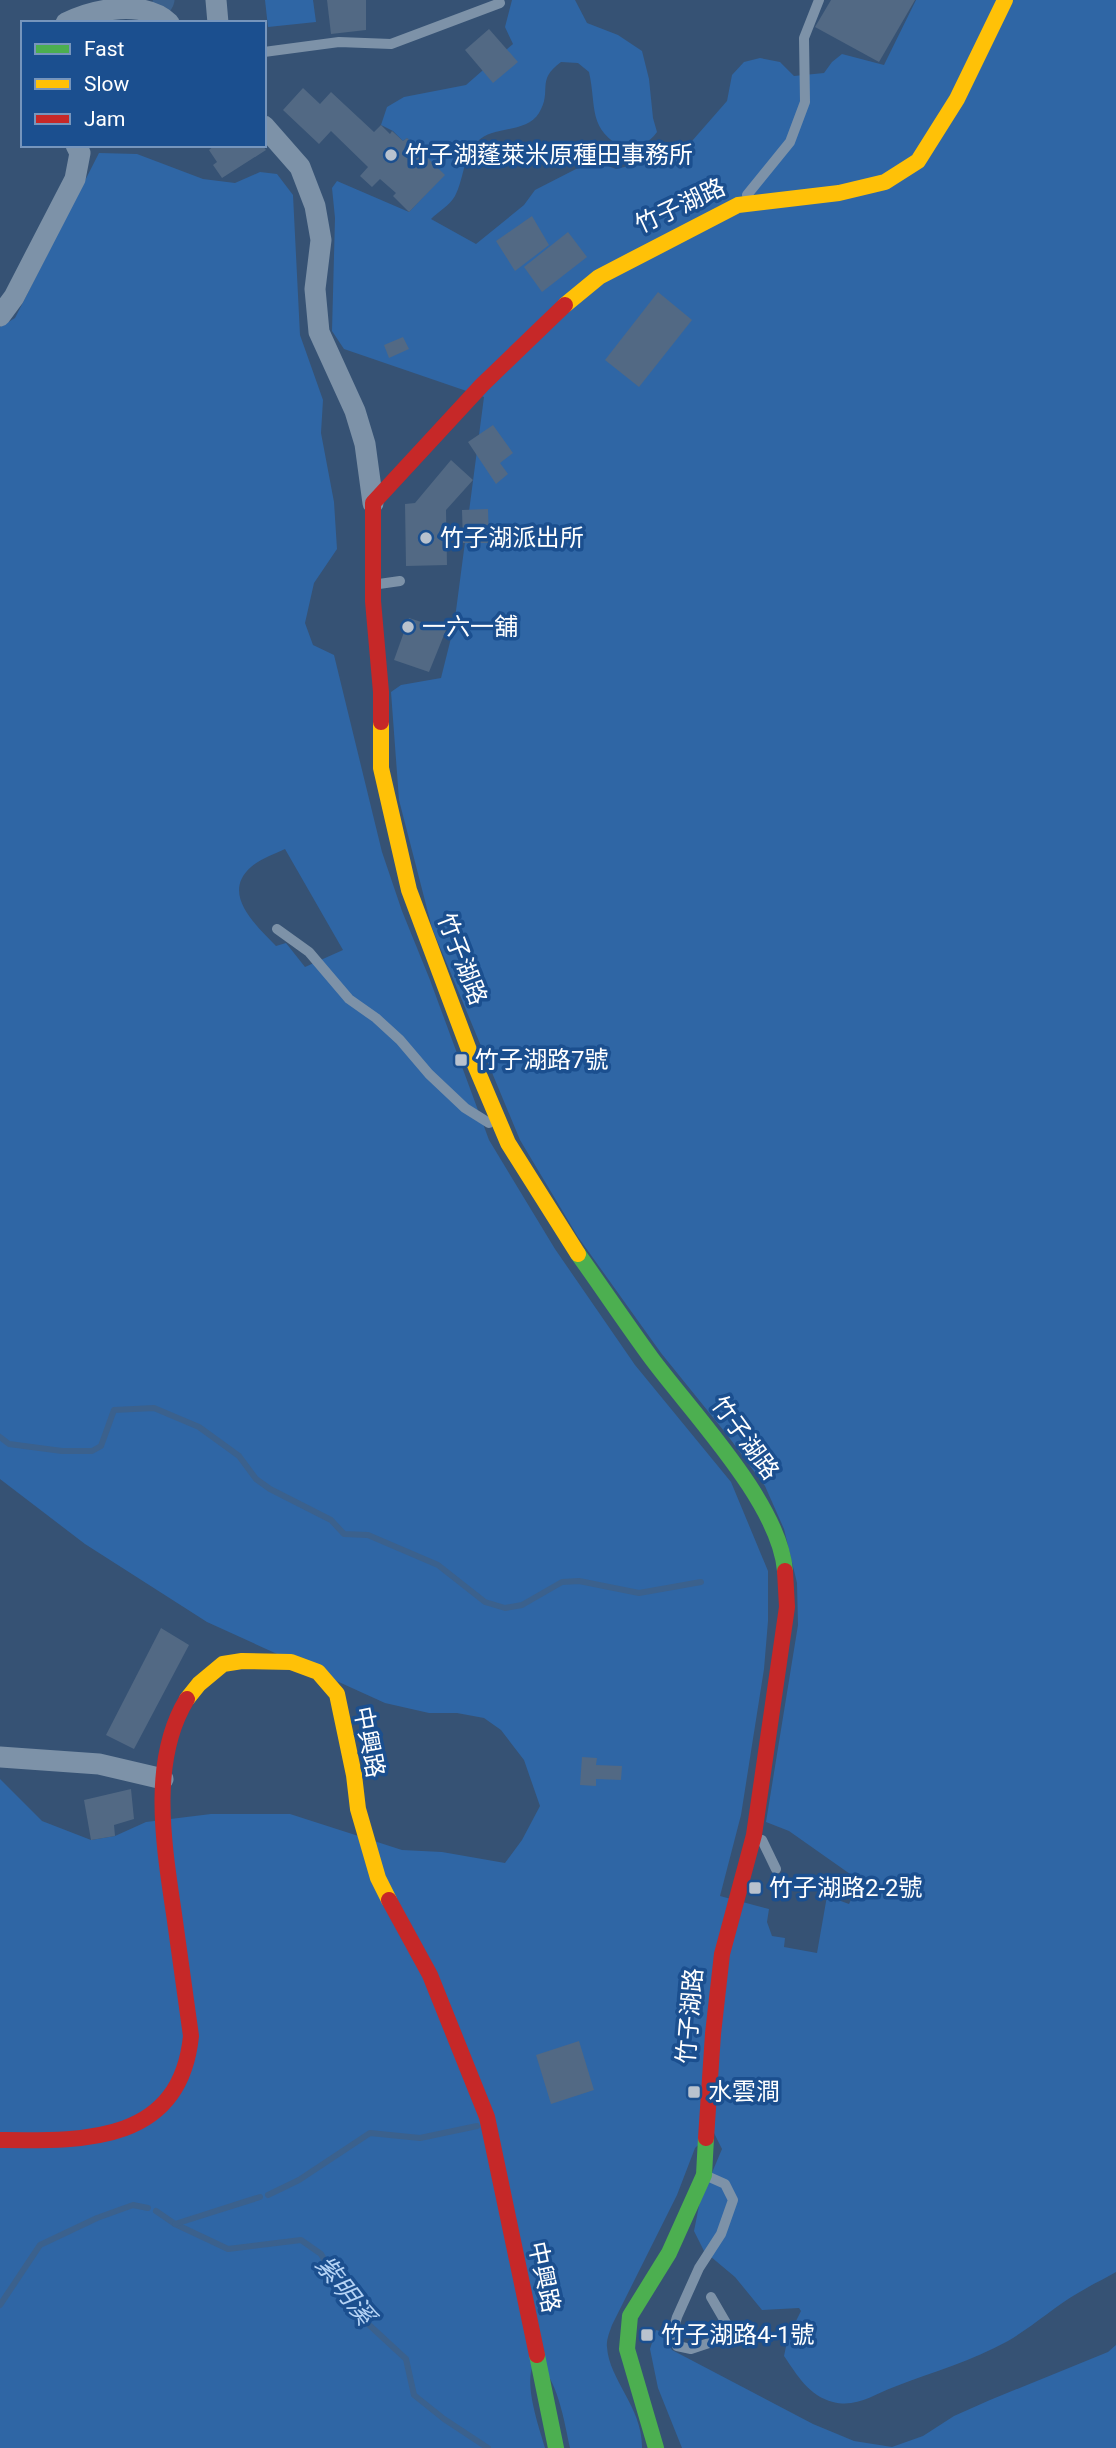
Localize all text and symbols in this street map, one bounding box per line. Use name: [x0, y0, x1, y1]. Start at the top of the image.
legend: [21, 21, 266, 147]
text: Fast: [84, 37, 125, 61]
text: Slow: [84, 72, 130, 96]
text: Jam: [84, 107, 125, 131]
place label: 竹子湖蓬萊米原種田事務所: [405, 141, 693, 169]
marker: 竹子湖蓬萊米原種田事務所: [383, 147, 399, 163]
street label: 竹子湖路: [631, 173, 729, 239]
place label: 竹子湖派出所: [440, 524, 584, 552]
marker: 竹子湖派出所: [418, 530, 434, 546]
place label: 一六一舖: [422, 613, 518, 641]
marker: 一六一舖: [400, 619, 416, 635]
street label: 竹子湖路: [432, 909, 492, 1009]
place label: 竹子湖路7號: [475, 1046, 609, 1074]
marker: 竹子湖路7號: [453, 1052, 469, 1068]
street label: 竹子湖路: [705, 1391, 785, 1485]
street label: 中興路: [348, 1704, 390, 1780]
place label: 竹子湖路2-2號: [769, 1874, 923, 1902]
marker: 竹子湖路2-2號: [747, 1880, 763, 1896]
street label: 竹子湖路: [672, 1967, 708, 2065]
place label: 水雲澗: [708, 2078, 780, 2106]
marker: 水雲澗: [686, 2084, 702, 2100]
street label: 中興路: [523, 2239, 565, 2315]
water label: 紫明溪: [310, 2250, 383, 2333]
place label: 竹子湖路4-1號: [661, 2321, 815, 2349]
marker: 竹子湖路4-1號: [639, 2327, 655, 2343]

